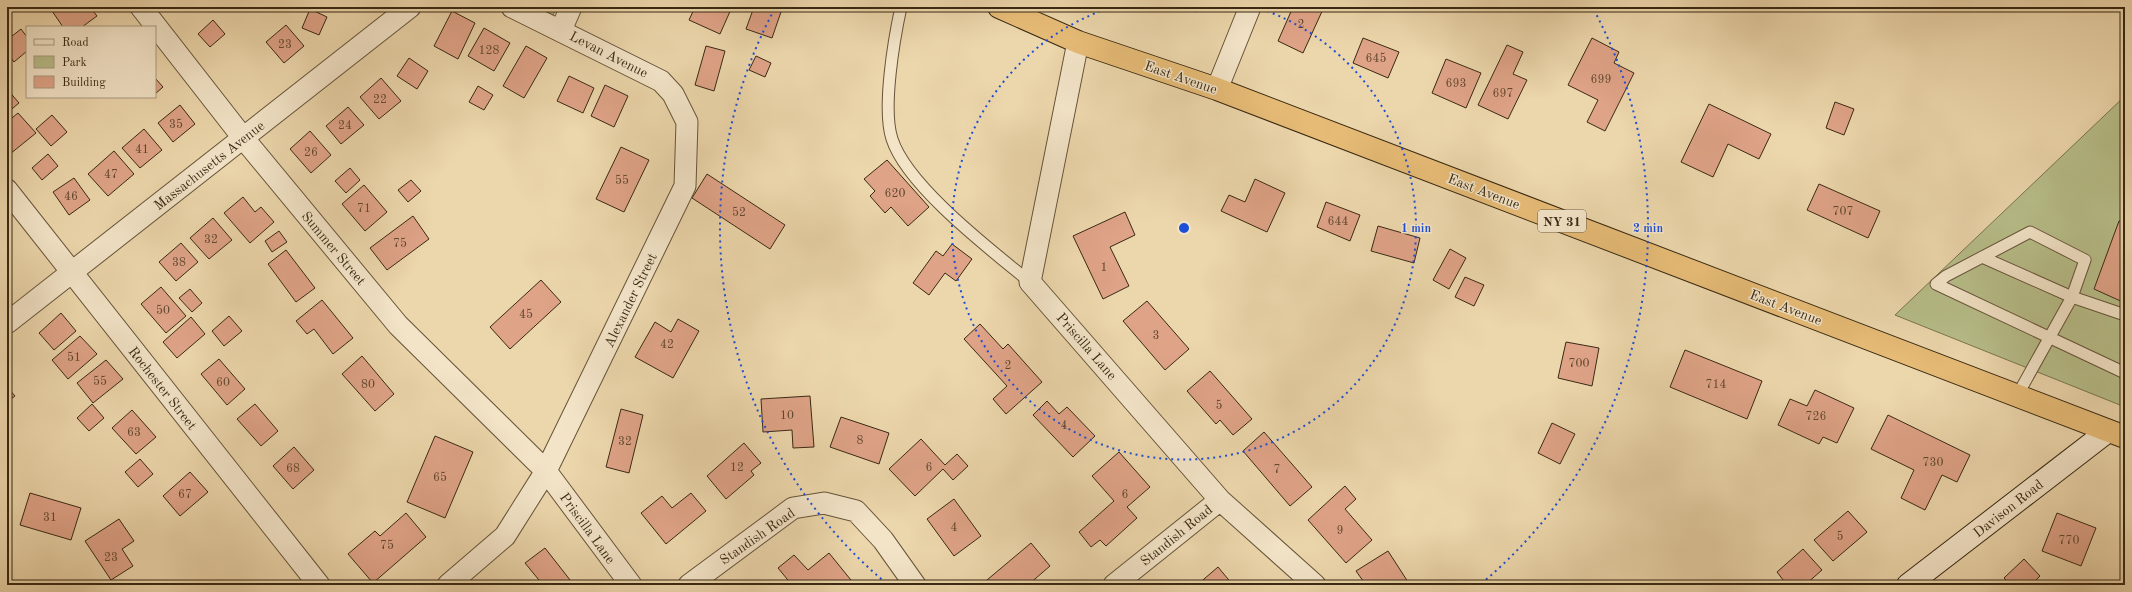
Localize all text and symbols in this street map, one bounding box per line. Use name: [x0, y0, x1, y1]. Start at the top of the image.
house number: 2: [1298, 19, 1304, 31]
legend: [26, 26, 156, 98]
street label: Levan Avenue: [567, 29, 650, 81]
text: Road: [62, 37, 89, 49]
house number: 23: [278, 39, 292, 51]
house number: 128: [479, 45, 499, 57]
house number: 645: [1366, 52, 1386, 65]
text: Park: [62, 57, 87, 69]
street label: East Avenue: [1142, 59, 1219, 97]
house number: 699: [1591, 74, 1611, 86]
text: Building: [62, 77, 106, 89]
house number: 693: [1446, 78, 1466, 90]
house number: 697: [1493, 88, 1513, 100]
house number: 22: [373, 94, 387, 106]
house number: 35: [169, 118, 183, 131]
street label: Massachusetts Avenue: [152, 119, 267, 213]
house number: 24: [338, 120, 352, 132]
house number: 41: [135, 144, 149, 156]
house number: 26: [304, 147, 318, 159]
house number: 47: [104, 169, 118, 181]
street label: East Avenue: [1446, 172, 1522, 212]
house number: 55: [615, 174, 629, 187]
house number: 620: [885, 188, 905, 200]
house number: 46: [64, 191, 78, 203]
house number: 71: [357, 203, 371, 215]
house number: 52: [732, 206, 746, 219]
house number: 707: [1833, 206, 1853, 218]
street label: Summer Street: [298, 209, 368, 288]
road number: NY 31: [1538, 210, 1586, 232]
house number: 644: [1328, 216, 1348, 228]
centre of rings: [1177, 221, 1191, 235]
text: 1 min: [1401, 223, 1431, 235]
text: 2 min: [1633, 223, 1663, 235]
house number: 32: [204, 234, 218, 246]
house number: 75: [393, 237, 407, 250]
street label: Alexander Street: [602, 251, 660, 350]
house number: 38: [172, 257, 186, 269]
house number: 1: [1101, 262, 1107, 274]
street label: East Avenue: [1748, 288, 1824, 328]
house number: 50: [156, 304, 170, 317]
house number: 45: [519, 308, 533, 321]
street label: Priscilla Lane: [1054, 310, 1119, 383]
house number: 3: [1153, 330, 1159, 342]
house number: 42: [660, 339, 674, 351]
street label: Rochester Street: [126, 344, 199, 433]
house number: 51: [67, 351, 81, 364]
house number: 700: [1569, 358, 1589, 370]
house number: 2: [1005, 360, 1011, 372]
house number: 55: [93, 375, 107, 388]
house number: 60: [216, 377, 230, 389]
house number: 80: [361, 379, 375, 391]
house number: 714: [1706, 379, 1726, 391]
house number: 5: [1216, 399, 1223, 412]
house number: 10: [780, 410, 794, 422]
house number: 726: [1806, 411, 1826, 423]
house number: 4: [1061, 420, 1068, 432]
house number: 63: [127, 427, 141, 439]
house number: 8: [857, 435, 864, 447]
house number: 32: [618, 436, 632, 448]
house number: 730: [1923, 457, 1943, 469]
house number: 12: [730, 462, 744, 474]
house number: 6: [926, 462, 933, 474]
house number: 68: [286, 463, 300, 475]
house number: 7: [1274, 464, 1280, 476]
house number: 65: [433, 471, 447, 484]
street label: Davison Road: [1971, 477, 2046, 540]
house number: 67: [178, 489, 192, 501]
house number: 6: [1122, 489, 1129, 501]
street label: Priscilla Lane: [557, 491, 617, 567]
street label: Standish Road: [1138, 503, 1215, 569]
street label: Standish Road: [718, 506, 798, 568]
house number: 31: [43, 512, 57, 524]
house number: 4: [951, 522, 958, 534]
house number: 9: [1337, 525, 1343, 537]
house number: 5: [1837, 530, 1844, 543]
house number: 770: [2059, 535, 2079, 547]
house number: 75: [380, 539, 394, 552]
house number: 23: [104, 552, 118, 564]

